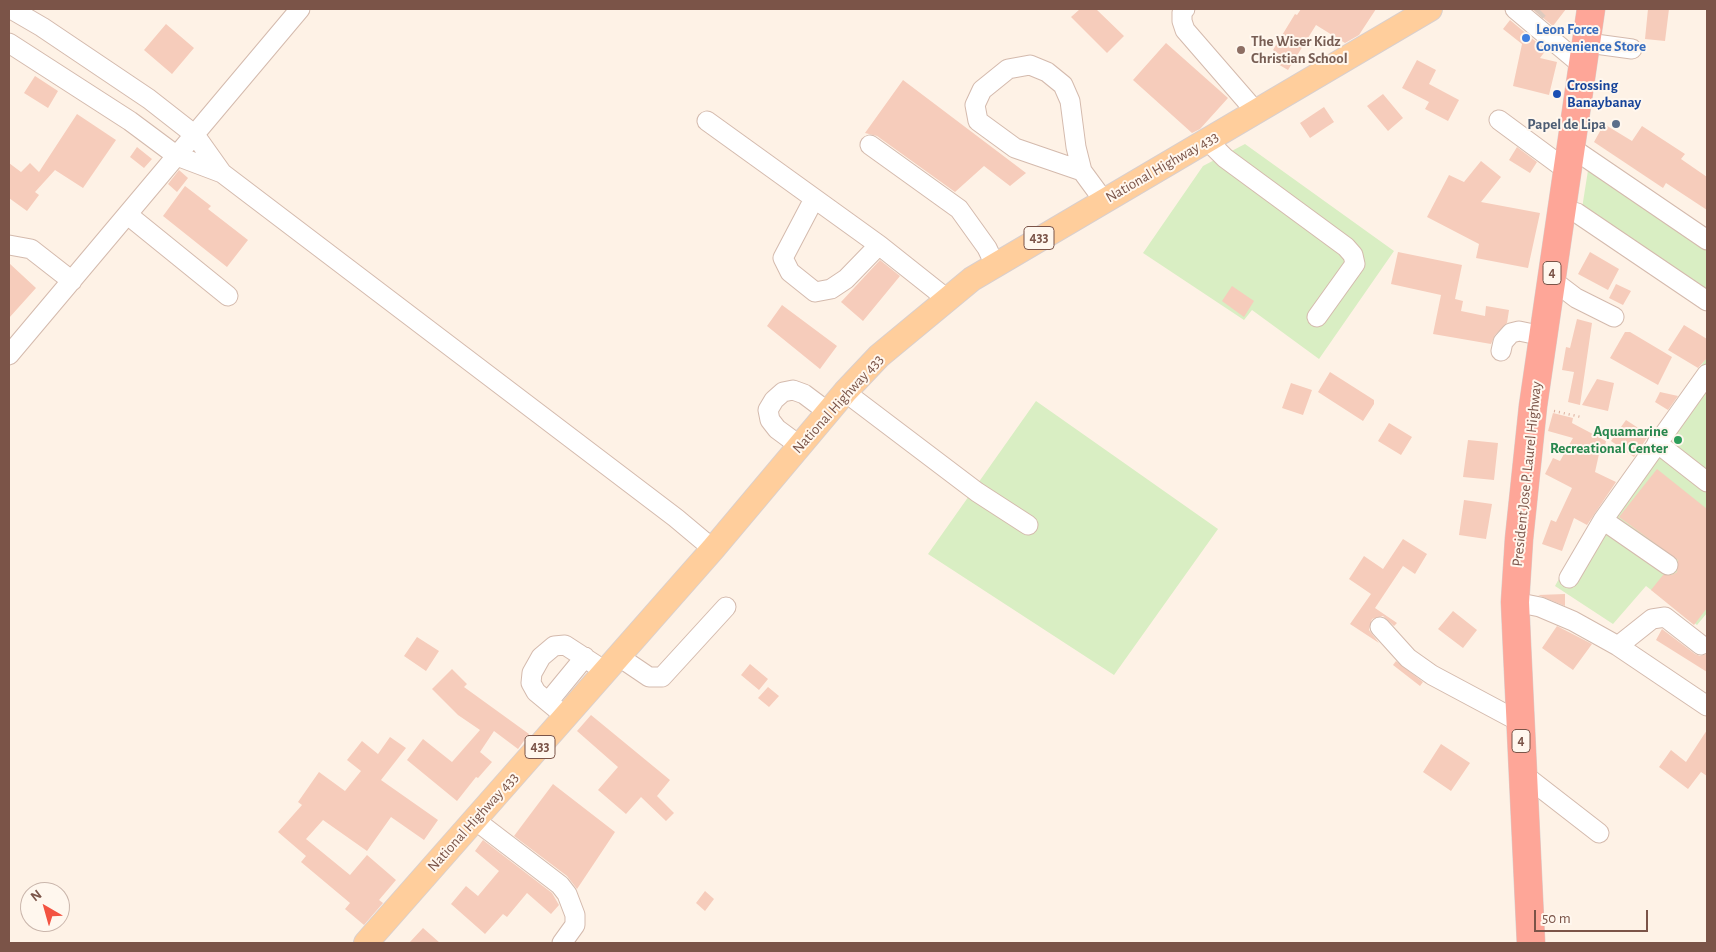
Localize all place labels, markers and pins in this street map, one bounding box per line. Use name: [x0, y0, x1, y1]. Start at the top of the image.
place label: Leon Force Convenience Store: [1536, 20, 1646, 55]
place label: The Wiser Kidz Christian School: [1251, 32, 1348, 67]
marker: Leon Force Convenience Store: [1520, 32, 1532, 44]
marker: The Wiser Kidz Christian School: [1235, 44, 1247, 56]
place label: Crossing Banaybanay: [1567, 76, 1641, 111]
marker: Crossing Banaybanay: [1551, 88, 1563, 100]
place label: Papel de Lipa: [1527, 115, 1606, 133]
marker: Papel de Lipa: [1610, 118, 1622, 130]
place label: Aquamarine Recreational Center: [1550, 422, 1668, 457]
marker: Aquamarine Recreational Center: [1672, 434, 1684, 446]

